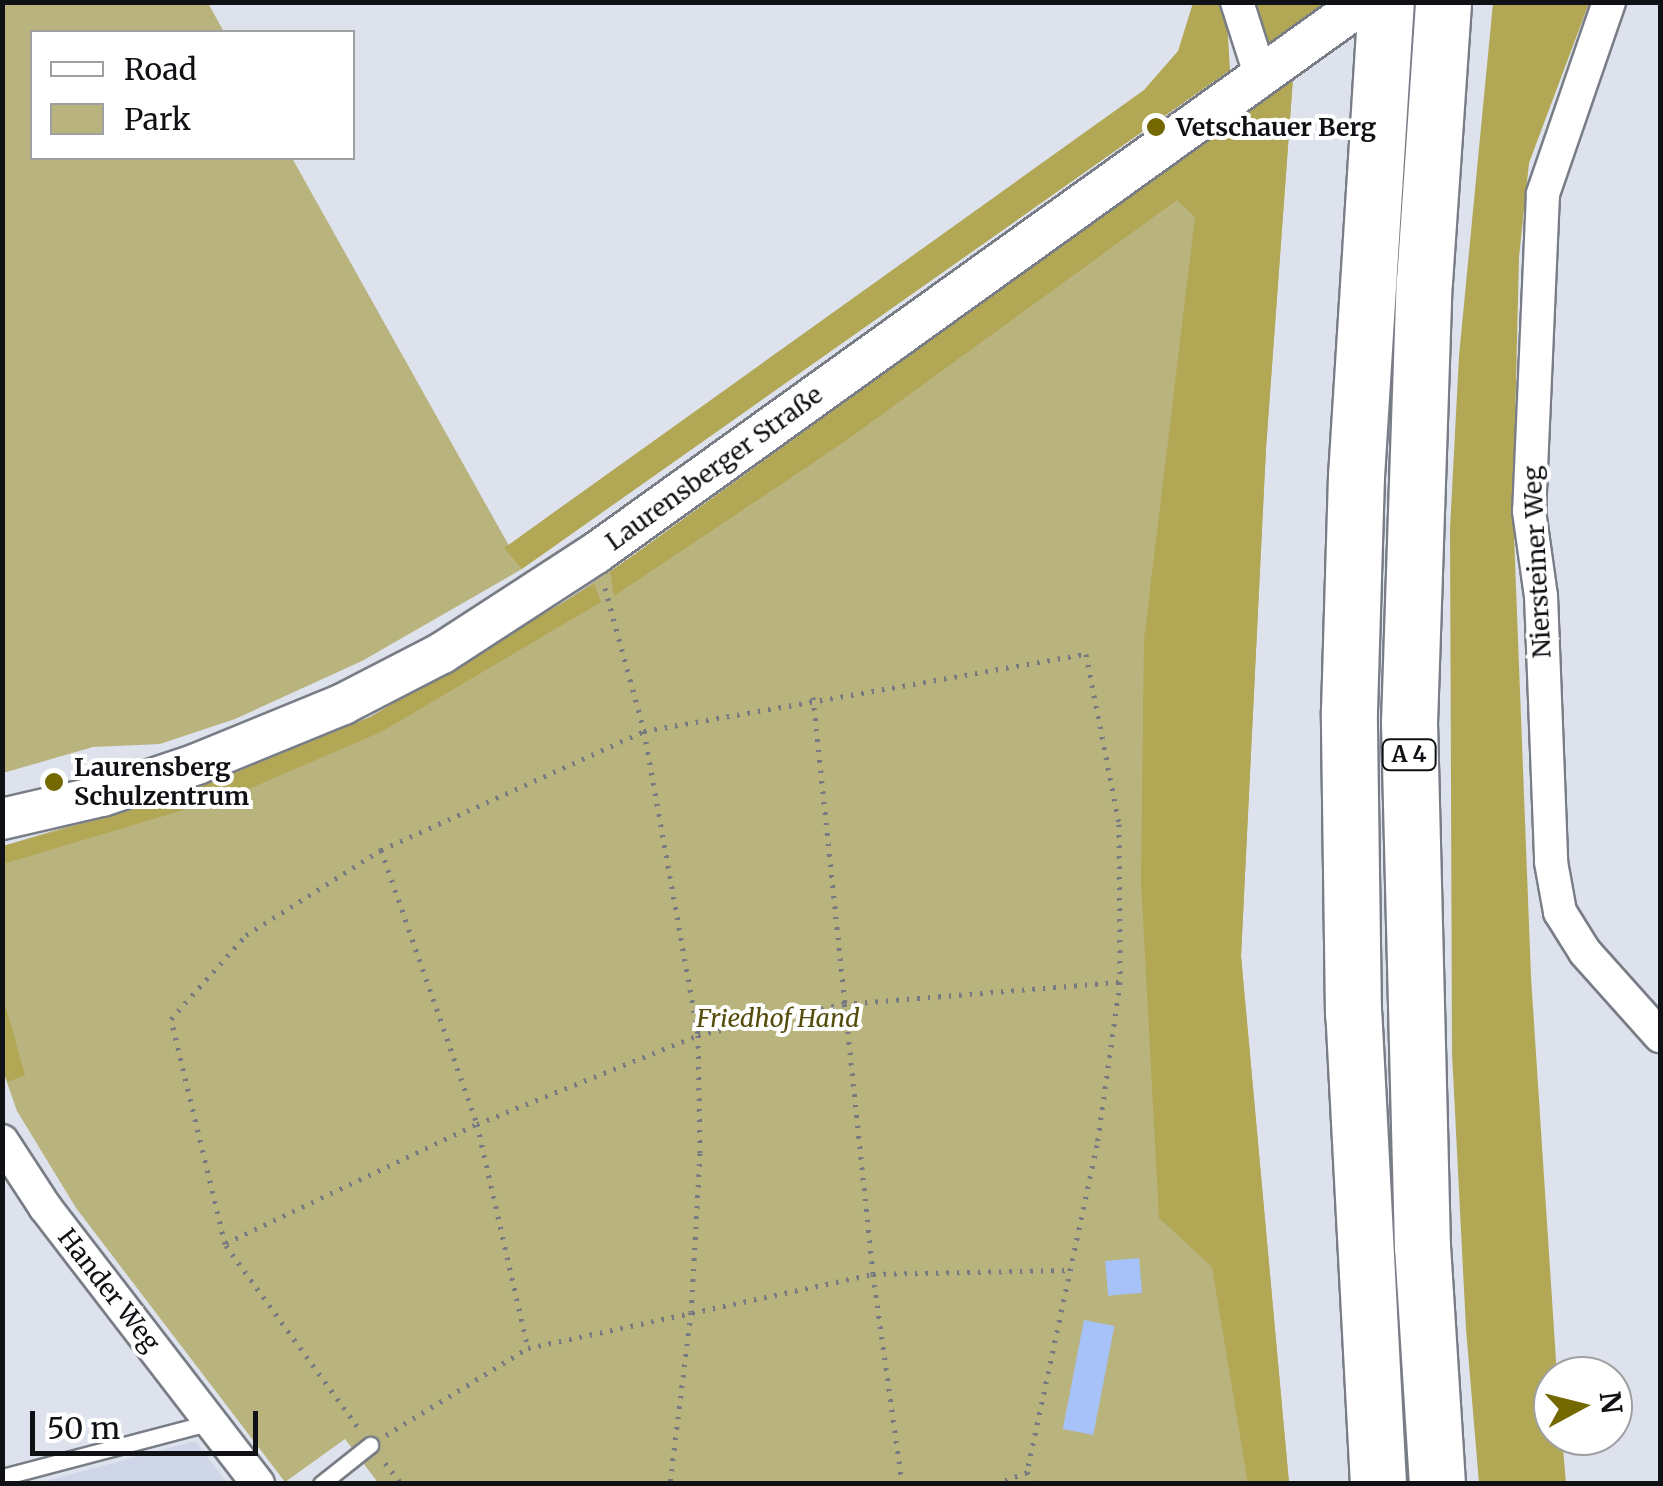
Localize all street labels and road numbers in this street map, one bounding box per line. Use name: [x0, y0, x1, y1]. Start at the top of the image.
street label: Laurensberger Straße: [600, 379, 828, 557]
street label: Niersteiner Weg: [1517, 465, 1557, 659]
road number: A 4: [1382, 738, 1436, 772]
street label: Hander Weg: [52, 1223, 166, 1357]

